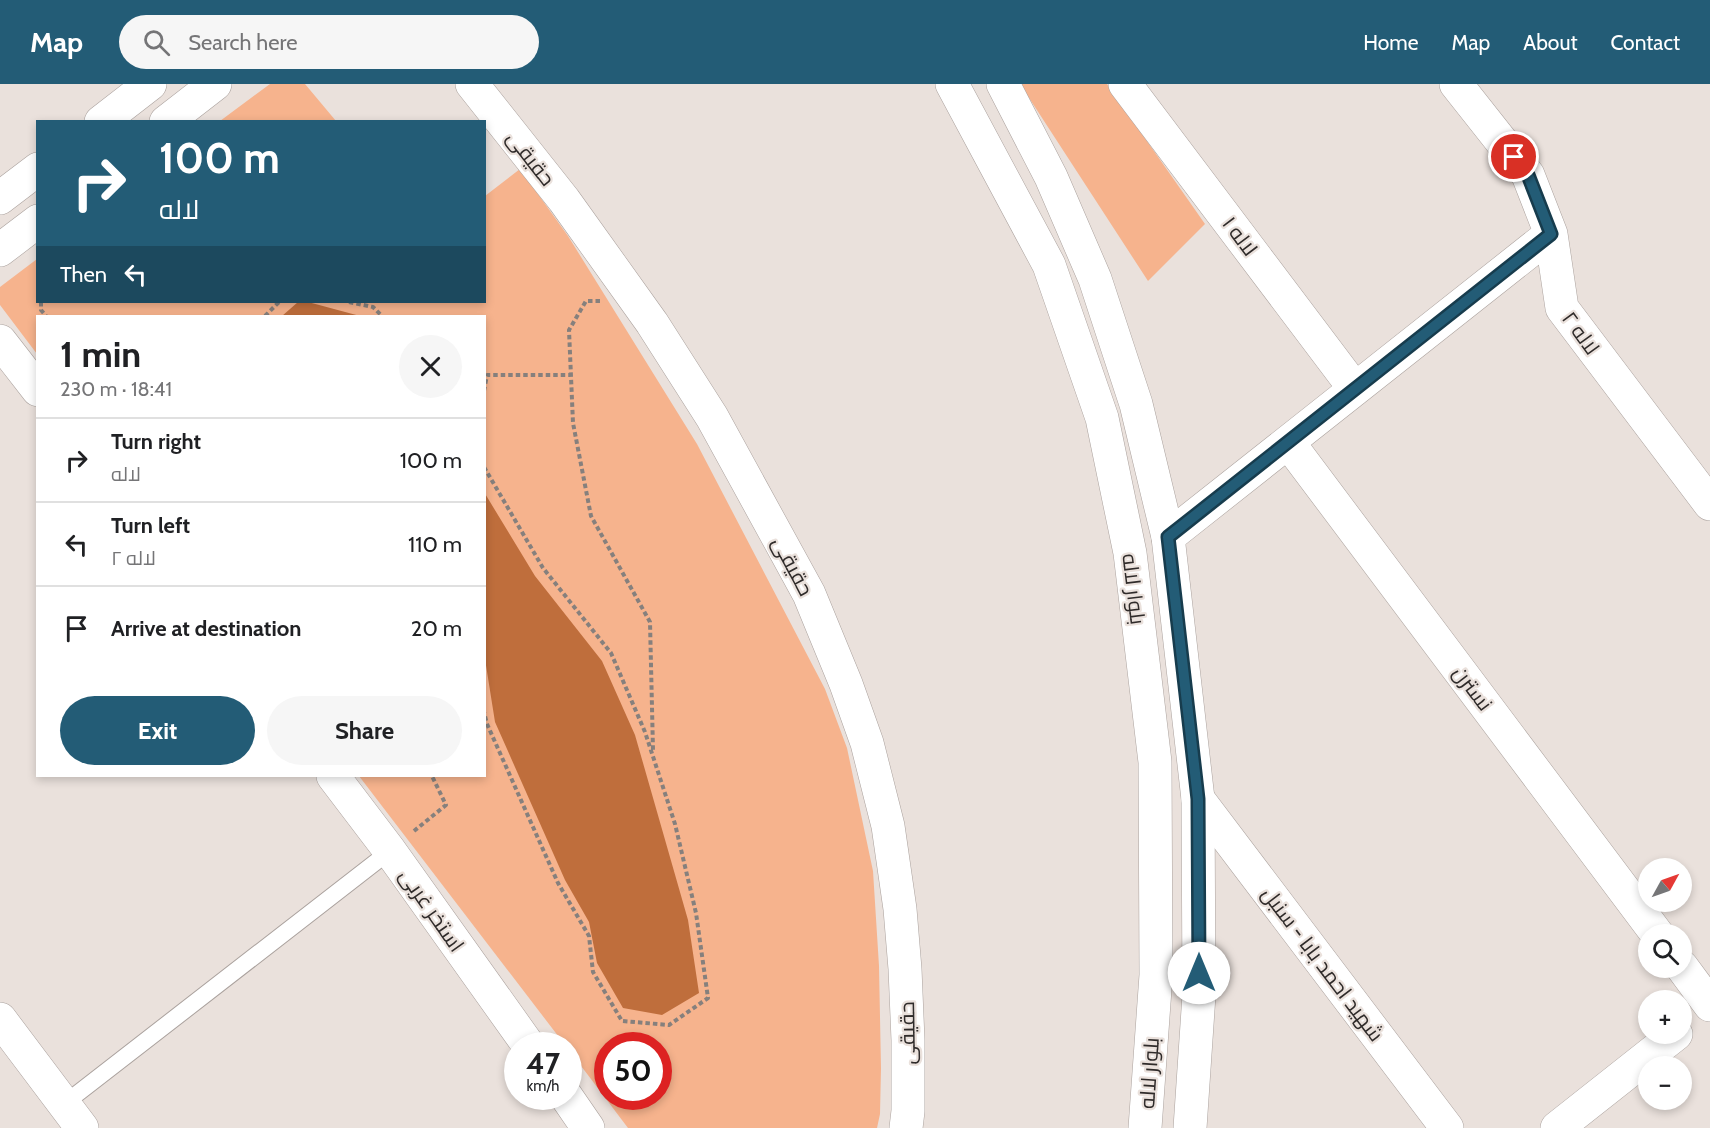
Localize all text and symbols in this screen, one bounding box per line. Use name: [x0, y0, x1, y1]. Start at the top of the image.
search box: [119, 15, 539, 69]
text: Map: [30, 25, 83, 59]
icon: search: [140, 26, 173, 59]
text: Search here: [188, 29, 297, 56]
text: Home: [1363, 30, 1419, 55]
text: Map: [1452, 30, 1490, 55]
text: About: [1523, 30, 1577, 55]
text: Contact: [1610, 30, 1680, 55]
street label: حقیقی: [501, 125, 560, 191]
pin: [1488, 131, 1539, 182]
text: 100 m: [159, 132, 280, 184]
icon: arrive: [1497, 140, 1530, 173]
icon: right: [60, 144, 138, 222]
text: لاله: [159, 193, 199, 226]
street label: لاله ۱: [1217, 211, 1263, 261]
icon: left: [119, 258, 152, 291]
text: Then: [60, 261, 107, 288]
street label: لاله ۲: [1557, 307, 1605, 359]
text: 1 min: [60, 332, 141, 376]
button: close: [399, 335, 462, 398]
text: 230 m · 18:41: [60, 377, 172, 401]
text: Turn right: [111, 428, 201, 455]
icon: right: [60, 444, 93, 477]
text: 100 m: [400, 447, 462, 474]
text: لاله: [111, 462, 141, 486]
text: Turn left: [111, 512, 190, 539]
icon: left: [60, 528, 93, 561]
text: 110 m: [408, 531, 462, 558]
street label: حقیقی: [766, 532, 819, 600]
text: لاله ۲: [111, 546, 156, 570]
street label: بلوار لاله: [1117, 552, 1151, 626]
icon: arrive: [60, 612, 93, 645]
text: Arrive at destination: [111, 615, 301, 642]
text: 20 m: [411, 615, 462, 642]
street label: نسترن: [1447, 660, 1498, 716]
button: Exit: [60, 696, 255, 765]
button: Share: [267, 696, 462, 765]
north arrow: [1638, 858, 1692, 912]
map controls: [1638, 858, 1692, 1110]
street label: استخر غربی: [393, 864, 470, 957]
street label: شهید احمد بابا - سنبل: [1256, 882, 1389, 1047]
button: search: [1638, 924, 1692, 978]
position arrow: [1167, 941, 1231, 1005]
button: +: [1638, 990, 1692, 1044]
street label: حقیقی: [894, 1001, 921, 1065]
speed limit sign: 50: [594, 1032, 672, 1110]
street label: بلوار لاله: [1134, 1036, 1164, 1110]
text: 47: [526, 1045, 560, 1082]
button: −: [1638, 1056, 1692, 1110]
text: km/h: [527, 1077, 559, 1095]

